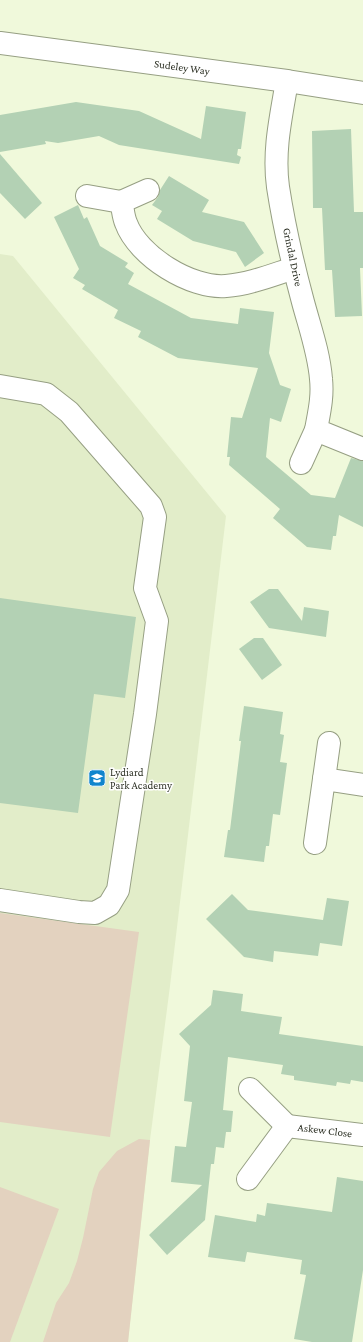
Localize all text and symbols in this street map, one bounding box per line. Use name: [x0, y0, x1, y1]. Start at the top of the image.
street label: Sudeley Way: [153, 57, 212, 78]
street label: Grindal Drive: [281, 227, 305, 287]
place label: Lydiard Park Academy: [110, 766, 173, 792]
school or university icon: Lydiard Park Academy: [87, 768, 107, 788]
street label: Askew Close: [297, 1121, 353, 1139]

